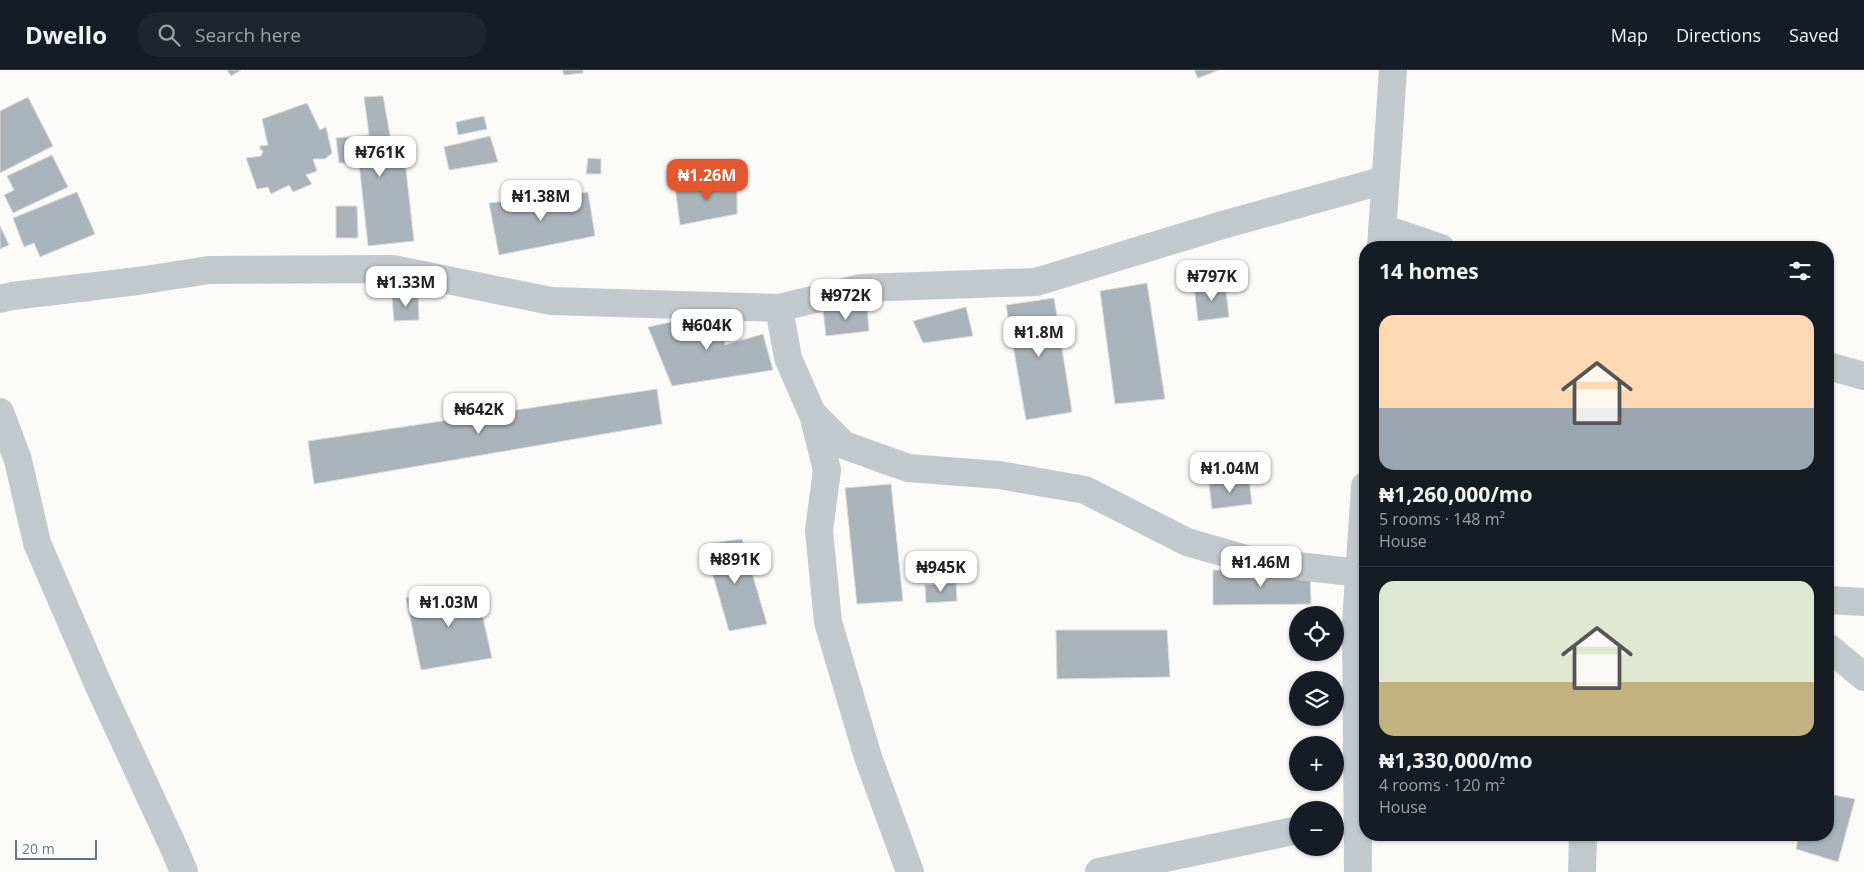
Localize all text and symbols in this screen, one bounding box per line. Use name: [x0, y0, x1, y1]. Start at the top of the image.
search box: [137, 12, 487, 57]
text: Dwello: [25, 18, 107, 51]
icon: search: [155, 21, 183, 49]
text: Search here: [195, 22, 301, 48]
text: Map: [1611, 23, 1648, 47]
text: Directions: [1676, 23, 1761, 47]
text: Saved: [1789, 23, 1839, 47]
pin: ₦761K: [345, 136, 415, 178]
text: ₦761K: [355, 141, 405, 163]
pin: ₦1.26M: [666, 158, 748, 201]
text: ₦1.26M: [678, 164, 736, 186]
pin: ₦1.38M: [500, 180, 582, 222]
text: ₦1.38M: [512, 185, 570, 207]
text: 14 homes: [1379, 257, 1479, 285]
icon: filters: [1786, 257, 1814, 285]
pin: ₦797K: [1177, 260, 1247, 302]
text: ₦797K: [1187, 265, 1237, 287]
pin: ₦1.33M: [365, 266, 447, 308]
text: ₦1.33M: [377, 271, 435, 293]
pin: ₦972K: [811, 278, 881, 321]
text: ₦972K: [821, 284, 871, 306]
pin: ₦604K: [672, 308, 742, 351]
text: ₦604K: [682, 314, 732, 336]
pin: ₦1.8M: [1004, 316, 1074, 358]
text: ₦1.8M: [1014, 321, 1064, 343]
icon: home: [1552, 348, 1642, 438]
pin: ₦642K: [444, 392, 514, 435]
text: ₦642K: [454, 398, 504, 420]
pin: ₦1.04M: [1189, 452, 1271, 494]
text: ₦1.04M: [1201, 457, 1259, 479]
text: ₦1,260,000/mo: [1379, 480, 1533, 508]
text: 5 rooms · 148 m²: [1379, 508, 1505, 530]
text: House: [1379, 530, 1427, 552]
pin: ₦891K: [700, 542, 770, 585]
pin: ₦1.46M: [1220, 546, 1302, 588]
text: ₦891K: [710, 548, 760, 570]
pin: ₦945K: [906, 550, 976, 593]
text: ₦1.46M: [1232, 551, 1290, 573]
text: ₦945K: [916, 556, 966, 578]
pin: ₦1.03M: [408, 586, 490, 628]
text: ₦1.03M: [420, 591, 478, 613]
map controls: [1289, 606, 1344, 856]
button: locate: [1289, 606, 1344, 661]
icon: home: [1552, 613, 1642, 703]
button: layers: [1289, 671, 1344, 726]
button: +: [1289, 736, 1344, 791]
text: ₦1,330,000/mo: [1379, 746, 1533, 774]
text: 4 rooms · 120 m²: [1379, 774, 1505, 796]
text: House: [1379, 796, 1427, 818]
button: −: [1289, 801, 1344, 856]
scale bar: [15, 837, 98, 860]
text: 20 m: [22, 839, 55, 858]

